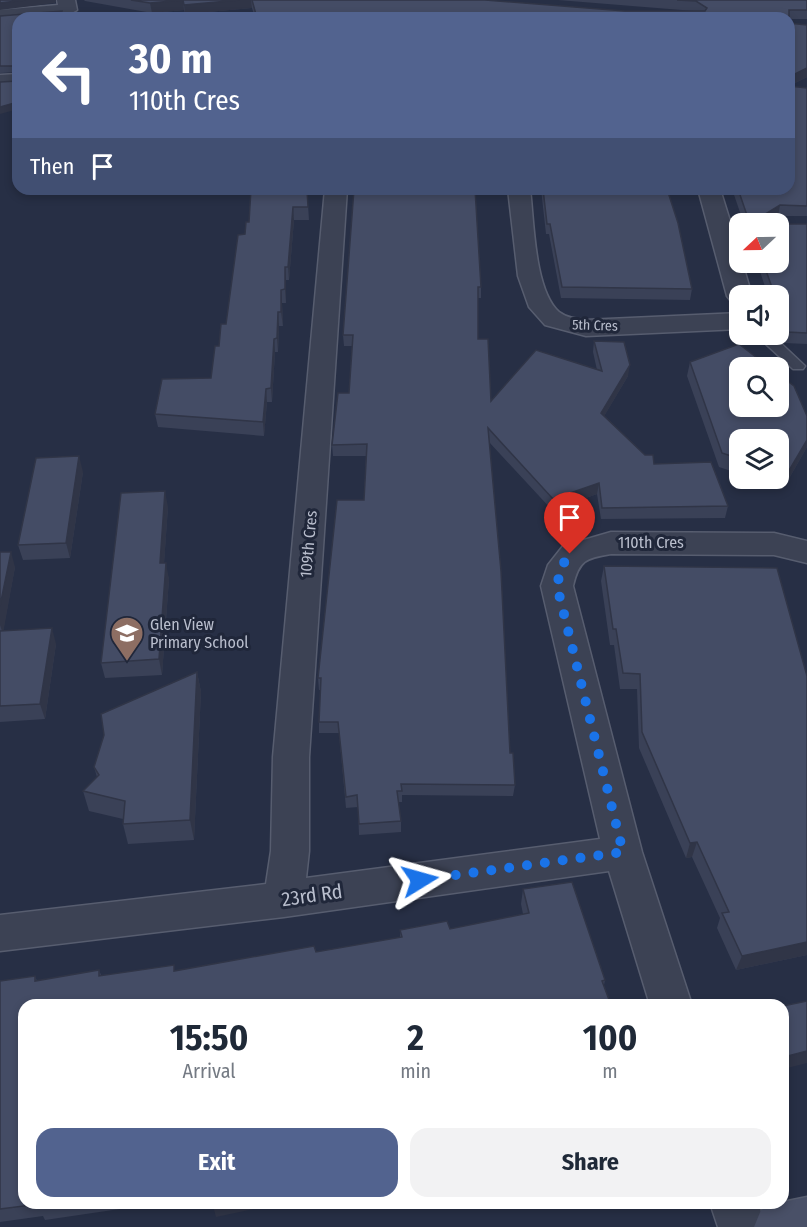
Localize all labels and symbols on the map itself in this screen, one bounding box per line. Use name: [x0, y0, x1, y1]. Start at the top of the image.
north arrow: [729, 213, 789, 273]
street label: 5th Cres: [572, 316, 618, 335]
pin: [544, 492, 595, 554]
street label: 109th Cres: [296, 509, 321, 578]
street label: 110th Cres: [618, 533, 684, 552]
school or university icon: Glen View Primary School: [109, 615, 145, 662]
place label: Glen View Primary School: [150, 615, 249, 652]
position arrow: [388, 848, 452, 912]
street label: 23rd Rd: [280, 879, 344, 911]

